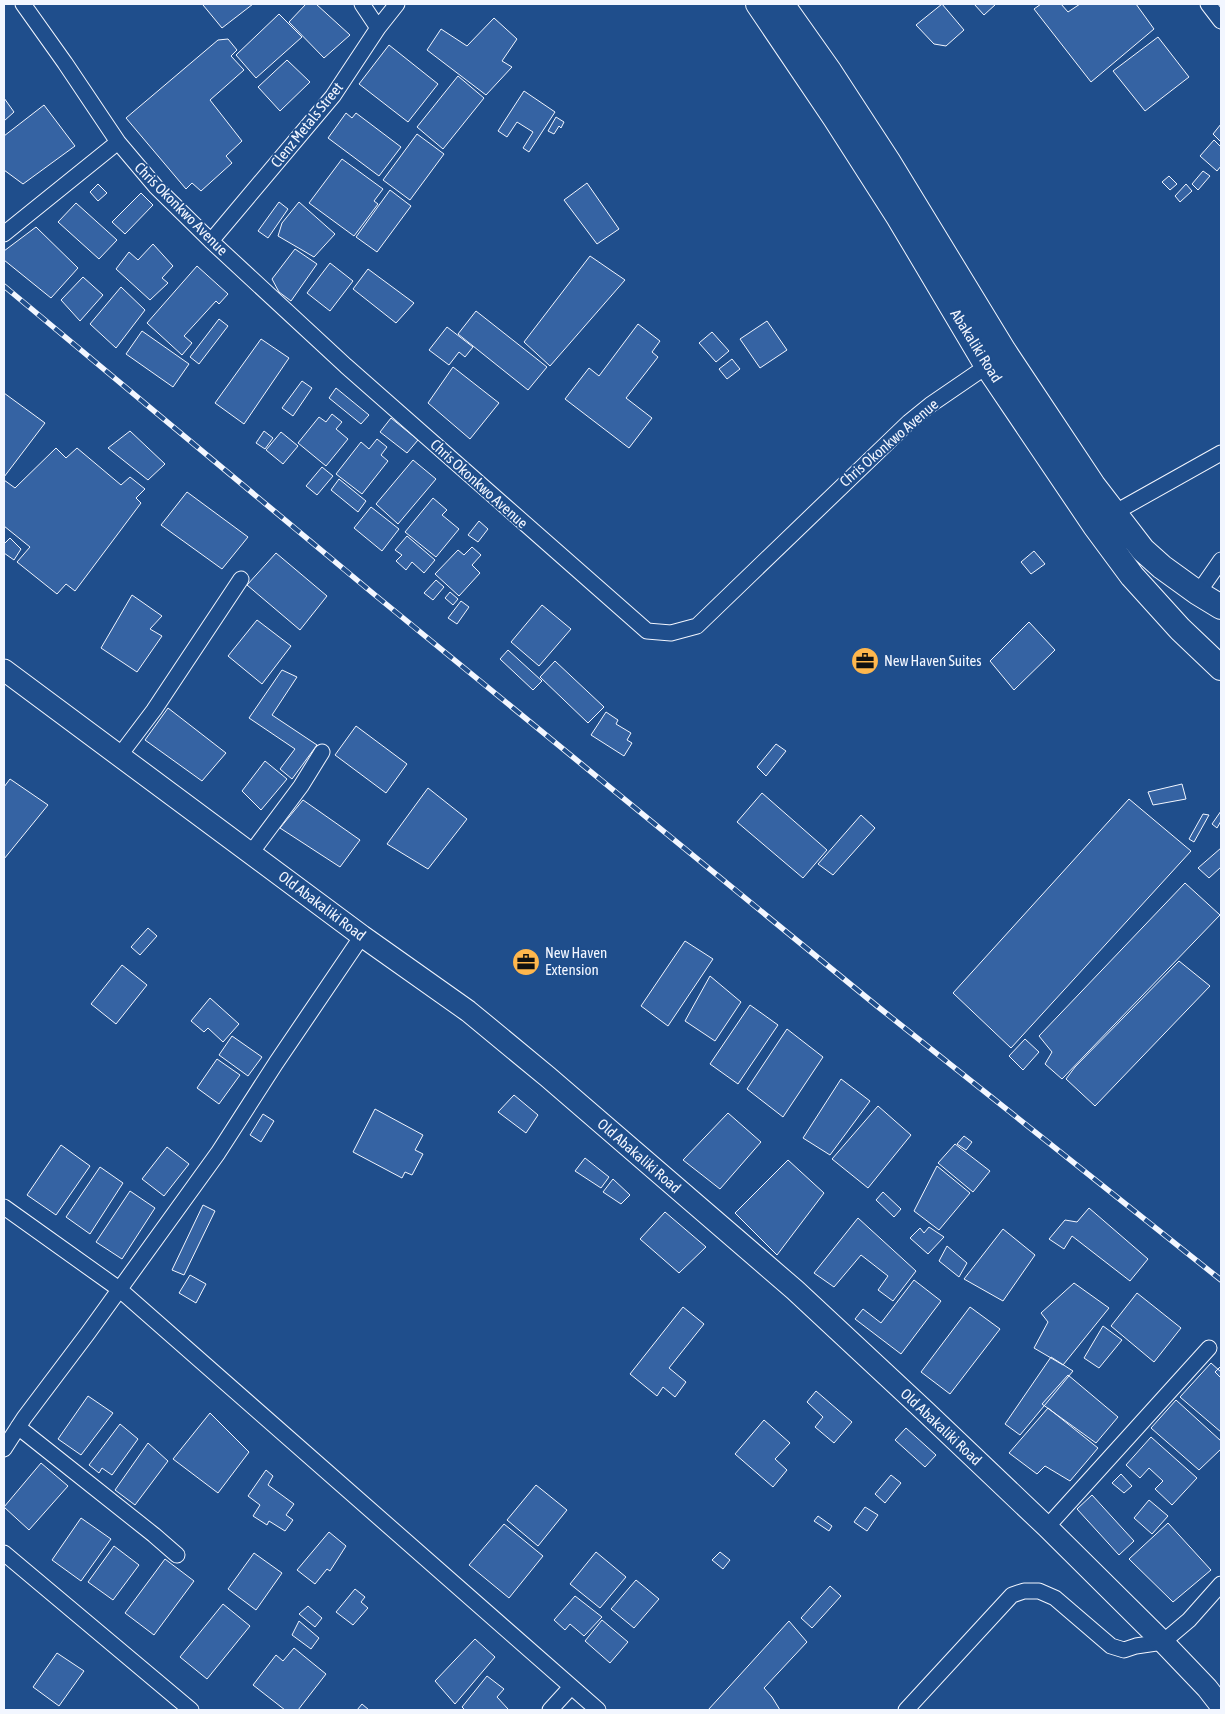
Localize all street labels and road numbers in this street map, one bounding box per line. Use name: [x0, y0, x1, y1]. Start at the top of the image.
street label: Clenz Metals Street: [267, 79, 346, 171]
street label: Chris Okonkwo Avenue: [131, 159, 232, 259]
street label: Abakaliki Road: [947, 306, 1006, 385]
street label: Chris Okonkwo Avenue: [836, 395, 941, 490]
street label: Chris Okonkwo Avenue: [427, 436, 531, 532]
street label: Old Abakaliki Road: [275, 867, 369, 944]
street label: Old Abakaliki Road: [594, 1115, 684, 1196]
street label: Old Abakaliki Road: [897, 1385, 985, 1468]

